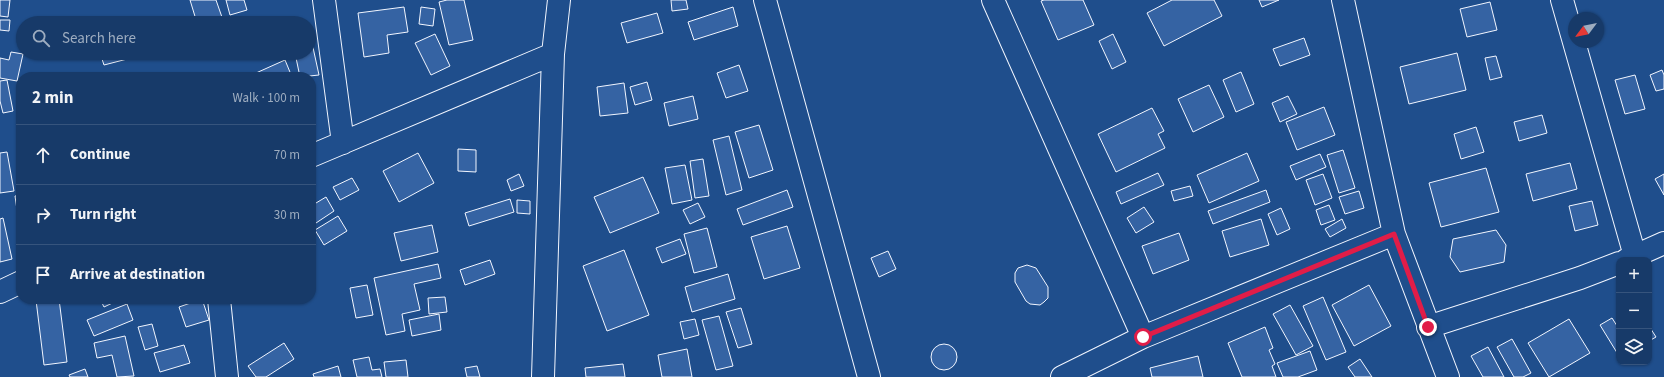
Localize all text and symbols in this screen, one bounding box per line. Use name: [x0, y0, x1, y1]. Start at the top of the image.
north arrow: [1568, 12, 1604, 48]
search box: [16, 16, 316, 60]
icon: search: [30, 27, 52, 49]
text: Search here: [62, 28, 136, 49]
text: 2 min: [32, 86, 73, 110]
text: Walk · 100 m: [232, 89, 300, 107]
icon: ahead: [32, 144, 54, 166]
text: Continue: [70, 144, 130, 165]
text: 70 m: [274, 146, 300, 164]
icon: right: [32, 204, 54, 226]
text: Turn right: [70, 204, 136, 225]
text: 30 m: [274, 206, 300, 224]
map controls: [1616, 257, 1652, 365]
button: +: [1616, 257, 1652, 293]
icon: arrive: [32, 264, 54, 286]
text: Arrive at destination: [70, 264, 205, 285]
button: −: [1616, 293, 1652, 329]
route end: [1419, 318, 1437, 336]
route start: [1134, 328, 1152, 346]
button: layers: [1616, 329, 1652, 365]

